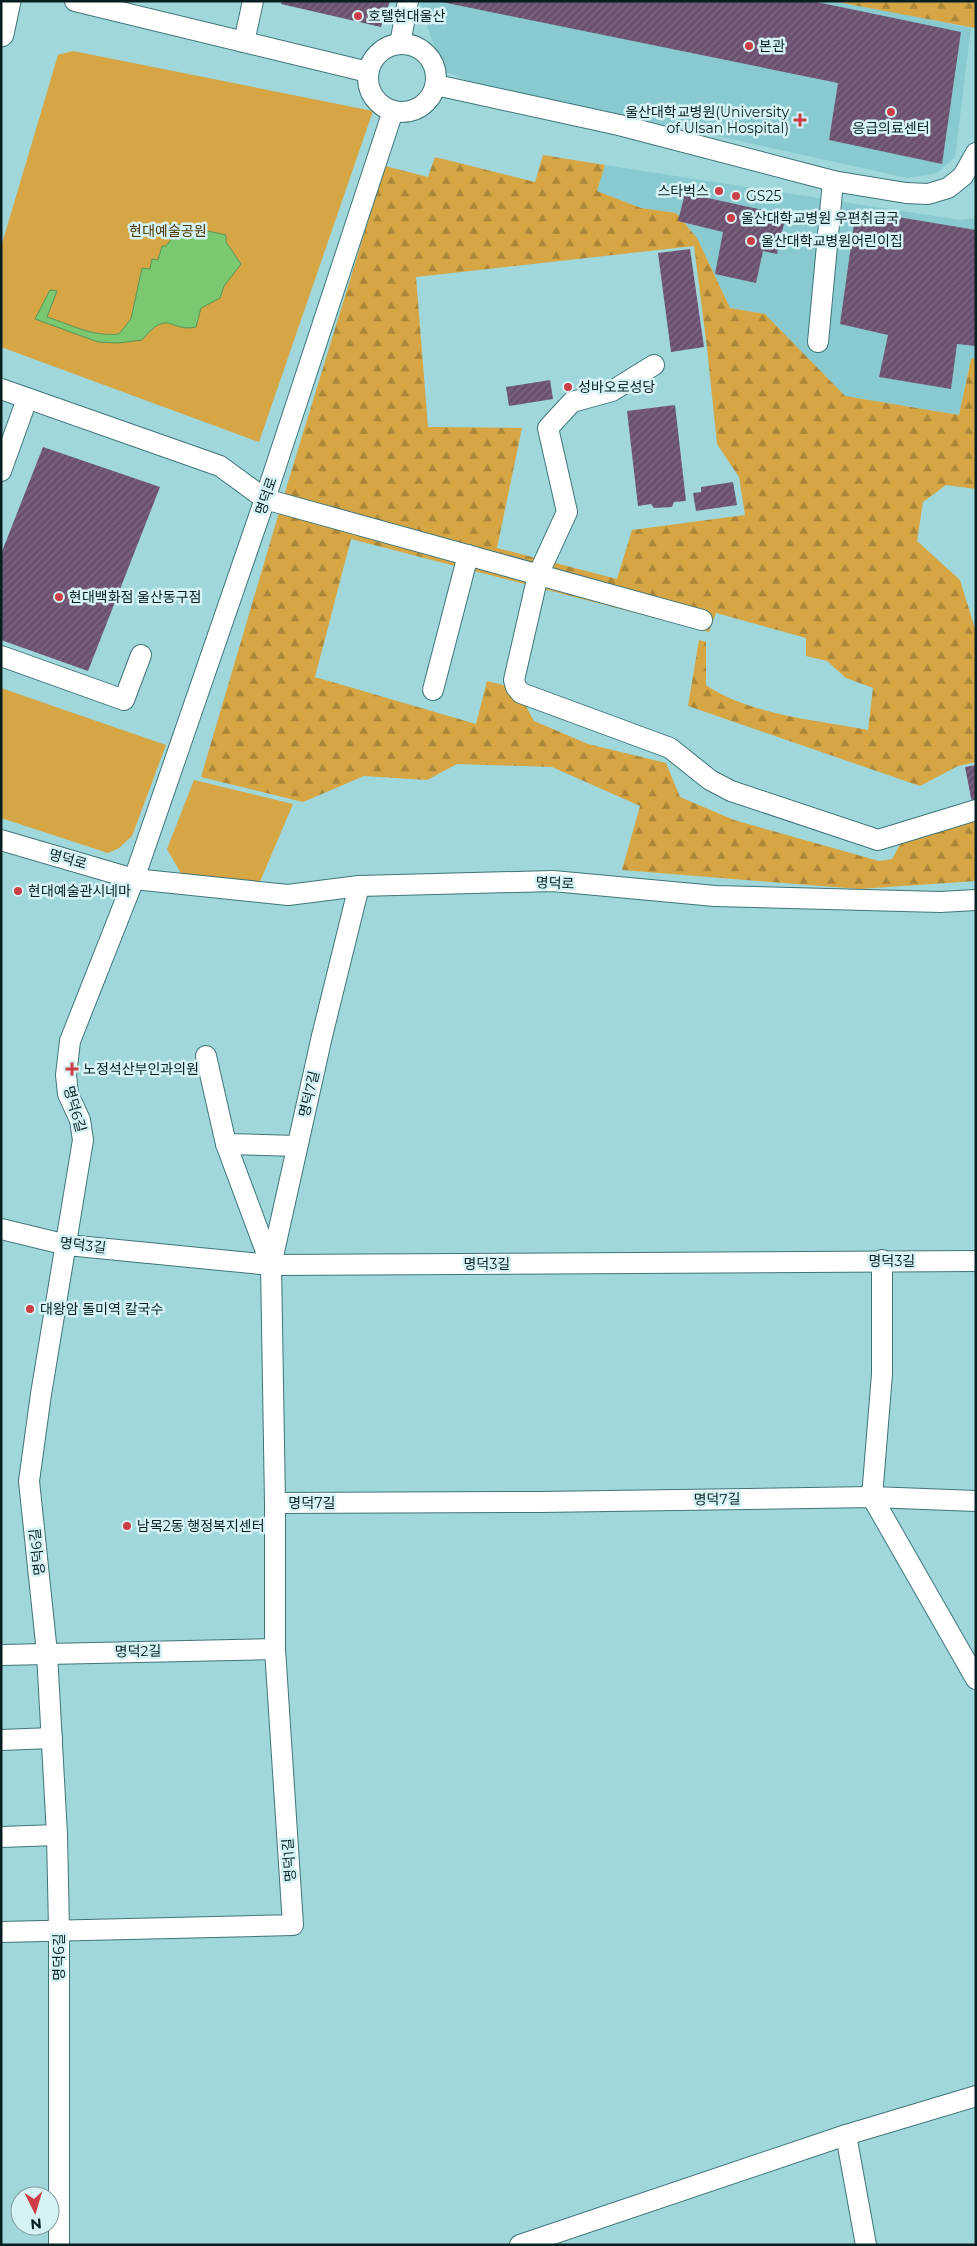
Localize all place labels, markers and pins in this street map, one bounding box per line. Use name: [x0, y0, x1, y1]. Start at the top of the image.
place label: 호텔현대울산: [368, 7, 445, 25]
marker: 호텔현대울산: [352, 10, 364, 22]
place label: 본관: [759, 37, 785, 55]
marker: 본관: [743, 40, 755, 52]
place label: 울산대학교병원(University of Ulsan Hospital): [625, 103, 789, 137]
marker: 응급의료센터: [885, 106, 897, 118]
marker: 울산대학교병원(University of Ulsan Hospital): [793, 113, 807, 127]
place label: 응급의료센터: [852, 119, 930, 137]
place label: 스타벅스: [657, 182, 709, 200]
marker: 스타벅스: [713, 185, 725, 197]
place label: GS25: [746, 187, 781, 205]
marker: GS25: [730, 190, 742, 202]
place label: 울산대학교병원 우편취급국: [741, 209, 899, 227]
marker: 울산대학교병원 우편취급국: [725, 212, 737, 224]
place label: 울산대학교병원어린이집: [761, 232, 903, 250]
marker: 울산대학교병원어린이집: [745, 235, 757, 247]
place label: 성바오로성당: [578, 378, 655, 396]
marker: 성바오로성당: [562, 381, 574, 393]
place label: 현대백화점 울산동구점: [69, 588, 201, 606]
marker: 현대백화점 울산동구점: [53, 591, 65, 603]
place label: 현대예술관시네마: [28, 882, 131, 900]
marker: 현대예술관시네마: [12, 885, 24, 897]
place label: 노정석산부인과의원: [83, 1060, 199, 1078]
marker: 노정석산부인과의원: [65, 1062, 79, 1076]
place label: 대왕암 돌미역 칼국수: [40, 1300, 163, 1318]
marker: 대왕암 돌미역 칼국수: [24, 1303, 36, 1315]
place label: 남목2동 행정복지센터: [137, 1517, 265, 1535]
marker: 남목2동 행정복지센터: [121, 1520, 133, 1532]

